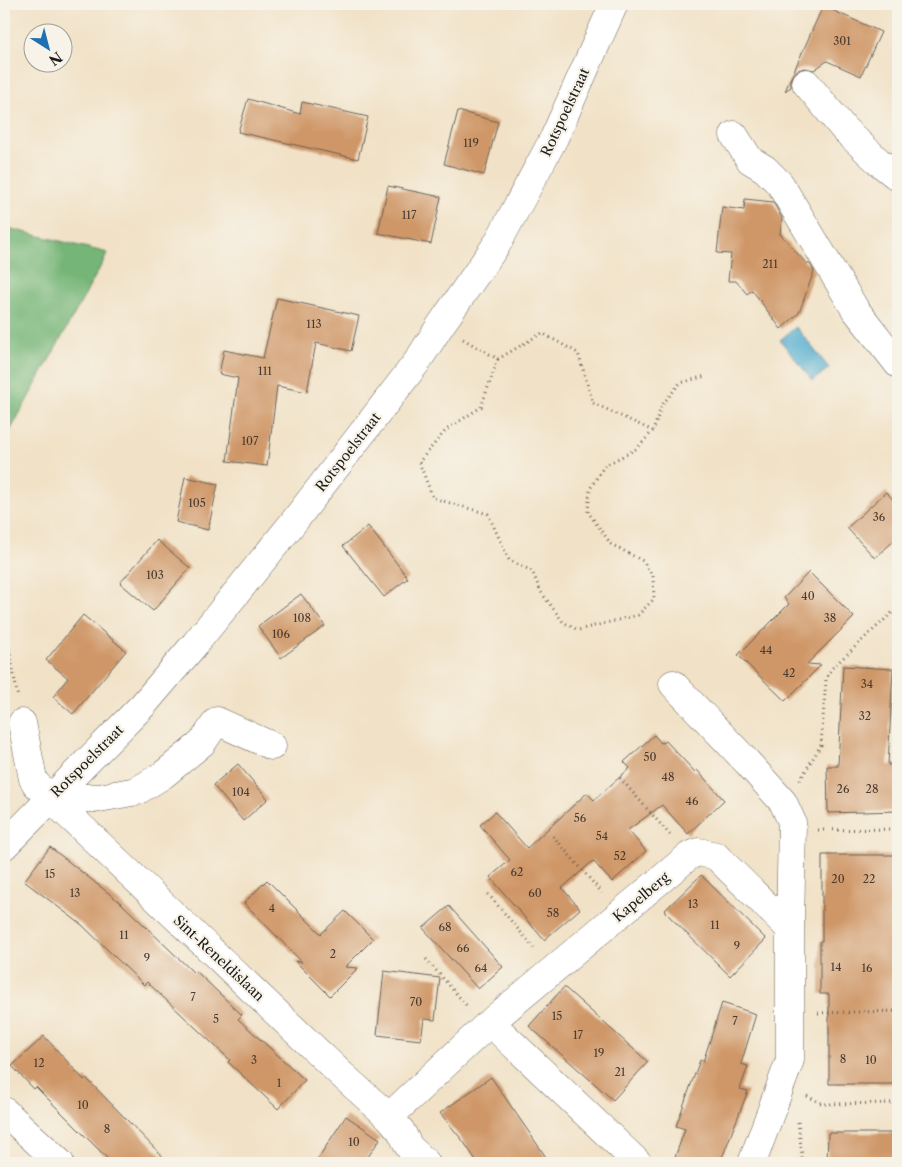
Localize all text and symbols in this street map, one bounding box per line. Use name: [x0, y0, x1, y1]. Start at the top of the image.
north arrow: [22, 22, 72, 72]
house number: 301: [833, 34, 851, 48]
text: N: [45, 48, 66, 69]
street label: Rotspoelstraat: [537, 65, 593, 159]
house number: 119: [463, 136, 479, 150]
house number: 117: [402, 208, 417, 222]
house number: 211: [762, 257, 778, 271]
house number: 113: [306, 317, 322, 331]
house number: 111: [258, 364, 272, 378]
street label: Rotspoelstraat: [312, 409, 385, 495]
house number: 107: [241, 434, 259, 448]
house number: 105: [188, 496, 206, 510]
house number: 36: [873, 510, 886, 524]
house number: 103: [146, 568, 164, 582]
house number: 40: [801, 589, 815, 603]
house number: 108: [293, 611, 311, 625]
house number: 38: [824, 611, 836, 625]
house number: 106: [272, 627, 291, 641]
house number: 44: [760, 643, 772, 657]
house number: 42: [783, 666, 795, 680]
house number: 34: [861, 677, 873, 691]
house number: 32: [859, 709, 871, 723]
street label: Rotspoelstraat: [47, 721, 127, 801]
house number: 50: [644, 750, 656, 764]
house number: 48: [662, 770, 674, 784]
house number: 26: [837, 782, 850, 796]
house number: 28: [866, 782, 878, 796]
house number: 104: [232, 785, 250, 799]
house number: 46: [686, 794, 699, 808]
house number: 56: [574, 811, 587, 825]
house number: 54: [596, 829, 608, 843]
house number: 52: [614, 849, 626, 863]
house number: 62: [511, 865, 523, 879]
house number: 15: [45, 867, 55, 881]
street label: Kapelberg: [609, 868, 673, 926]
house number: 20: [831, 872, 845, 886]
house number: 22: [863, 872, 875, 886]
house number: 13: [70, 886, 80, 900]
house number: 60: [528, 886, 542, 900]
house number: 13: [688, 897, 698, 911]
house number: 4: [269, 901, 275, 915]
house number: 58: [547, 906, 559, 920]
street label: Sint-Reneldislaan: [170, 911, 268, 1005]
house number: 11: [710, 918, 720, 932]
house number: 68: [439, 920, 451, 934]
house number: 11: [119, 928, 129, 942]
house number: 9: [734, 939, 740, 953]
house number: 66: [457, 941, 470, 955]
house number: 2: [330, 947, 336, 961]
house number: 9: [144, 951, 150, 965]
house number: 14: [831, 960, 841, 974]
house number: 64: [475, 961, 487, 975]
house number: 16: [861, 961, 873, 975]
house number: 7: [190, 990, 196, 1004]
house number: 70: [410, 995, 422, 1009]
house number: 15: [552, 1009, 562, 1023]
house number: 5: [213, 1012, 219, 1026]
house number: 7: [732, 1014, 738, 1028]
house number: 17: [573, 1028, 584, 1042]
house number: 19: [593, 1046, 605, 1060]
house number: 8: [840, 1052, 846, 1066]
house number: 3: [251, 1053, 257, 1067]
house number: 10: [865, 1053, 877, 1067]
house number: 12: [34, 1056, 44, 1070]
house number: 21: [615, 1065, 626, 1079]
house number: 1: [277, 1076, 282, 1090]
house number: 10: [77, 1098, 89, 1112]
house number: 8: [104, 1122, 110, 1136]
house number: 10: [348, 1135, 360, 1149]

